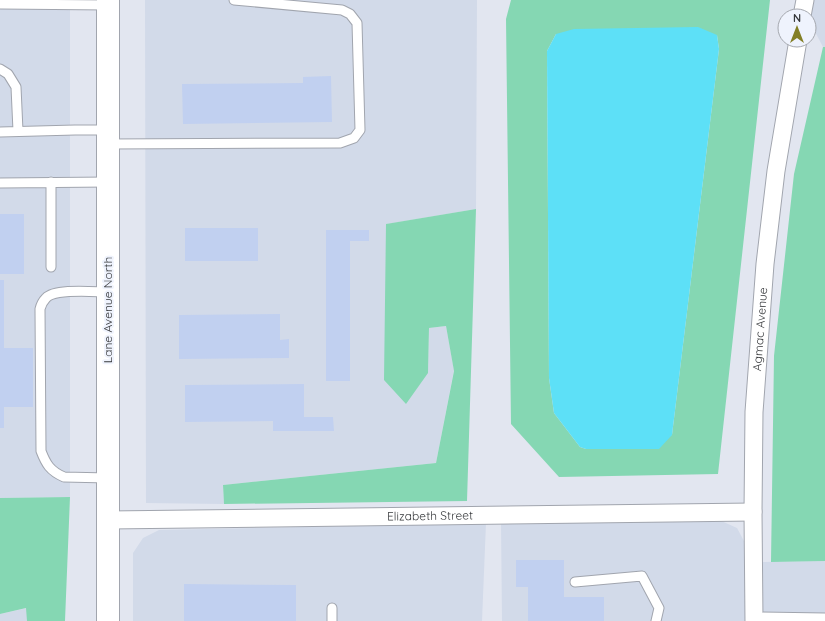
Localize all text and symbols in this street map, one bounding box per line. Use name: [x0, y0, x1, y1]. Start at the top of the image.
north arrow: [777, 8, 817, 48]
text: N: [793, 11, 801, 25]
street label: Lane Avenue North: [100, 257, 115, 363]
street label: Agmac Avenue: [749, 287, 770, 372]
street label: Elizabeth Street: [387, 507, 473, 524]

